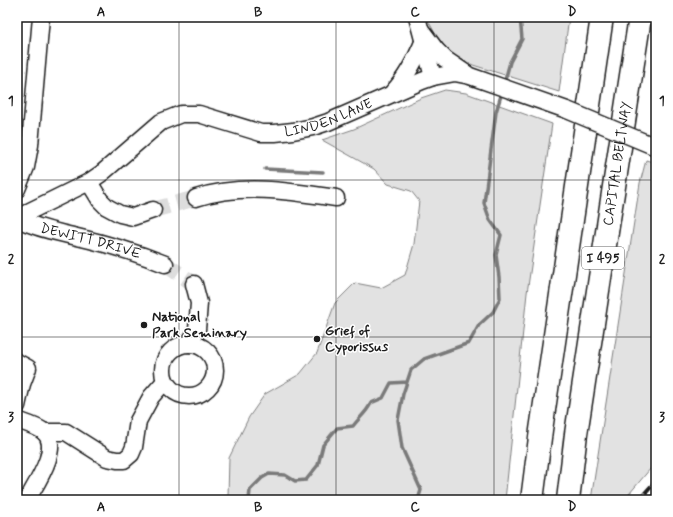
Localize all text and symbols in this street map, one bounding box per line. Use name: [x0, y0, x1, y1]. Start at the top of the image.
text: A: [97, 4, 105, 21]
text: B: [254, 4, 263, 21]
text: C: [410, 4, 420, 21]
text: D: [568, 4, 577, 21]
text: 1: [8, 93, 14, 110]
text: 1: [659, 93, 665, 110]
street label: LINDEN LANE: [283, 95, 375, 141]
street label: CAPITAL BELTWAY: [599, 100, 636, 227]
street label: DEWITT DRIVE: [38, 219, 143, 263]
road number: I 495: [582, 247, 624, 269]
text: 2: [8, 251, 15, 268]
text: 2: [659, 251, 666, 268]
place label: National Park Seminary: [152, 308, 247, 342]
marker: National Park Seminary: [139, 320, 149, 330]
place label: Grief of Cyporissus: [325, 322, 389, 356]
marker: Grief of Cyporissus: [312, 334, 322, 344]
text: 3: [8, 409, 14, 426]
text: 3: [659, 409, 665, 426]
text: A: [97, 499, 105, 516]
text: B: [254, 499, 263, 516]
text: C: [410, 499, 420, 516]
text: D: [568, 499, 577, 516]

